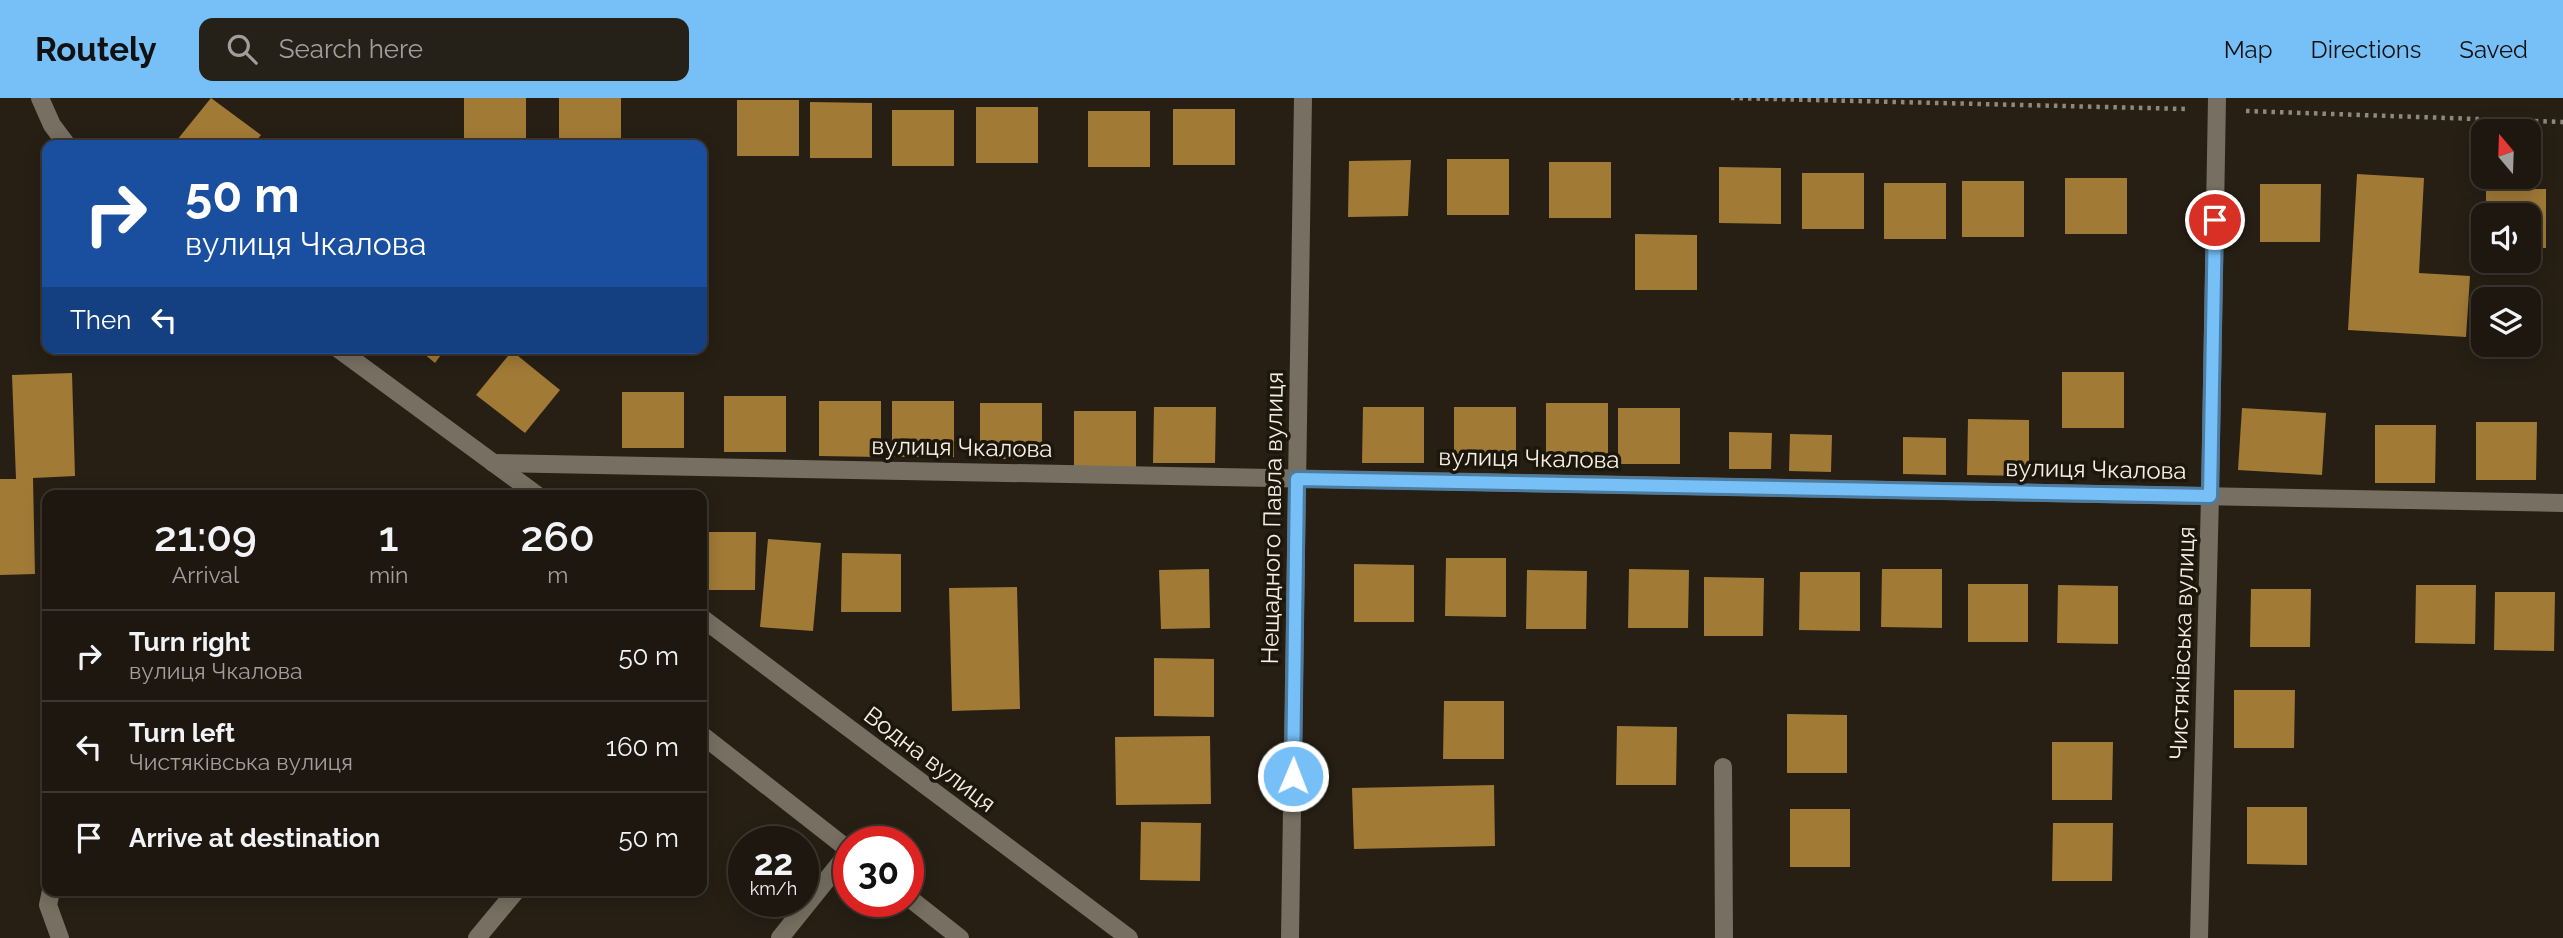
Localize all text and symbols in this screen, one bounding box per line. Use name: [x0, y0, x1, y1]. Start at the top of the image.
search box: [199, 18, 689, 81]
text: Routely: [35, 30, 157, 69]
icon: search: [223, 30, 261, 68]
text: Search here: [279, 34, 423, 64]
text: Map: [2224, 35, 2273, 64]
text: Directions: [2311, 35, 2421, 64]
text: Saved: [2459, 35, 2528, 64]
north arrow: [2471, 119, 2541, 189]
map controls: [2471, 119, 2541, 357]
text: 50 m: [185, 166, 300, 223]
icon: right: [70, 168, 161, 259]
pin: [2185, 190, 2245, 250]
icon: arrive: [2196, 201, 2234, 239]
button: sound: [2471, 203, 2541, 273]
text: вулиця Чкалова: [185, 225, 426, 262]
button: layers: [2471, 287, 2541, 357]
icon: left: [145, 301, 183, 339]
text: Then: [70, 305, 131, 335]
street label: Нещадного Павла вулиця: [1255, 371, 1289, 665]
street label: вулиця Чкалова: [871, 431, 1053, 463]
street label: вулиця Чкалова: [1438, 442, 1620, 474]
street label: вулиця Чкалова: [2005, 453, 2187, 485]
text: 21:09: [154, 512, 257, 561]
text: 1: [379, 512, 399, 561]
text: 260: [521, 512, 595, 561]
street label: Чистяківська вулиця: [2163, 526, 2201, 760]
text: Arrival: [172, 561, 239, 588]
text: min: [369, 561, 408, 588]
text: m: [547, 561, 568, 588]
text: Turn right: [129, 627, 250, 657]
icon: right: [70, 637, 108, 675]
text: 50 m: [618, 641, 679, 671]
text: вулиця Чкалова: [129, 657, 303, 684]
street label: Водна вулиця: [858, 700, 1002, 818]
text: Turn left: [129, 718, 235, 748]
icon: left: [70, 728, 108, 766]
text: 160 m: [606, 732, 679, 762]
position arrow: [1256, 739, 1330, 813]
text: Чистяківська вулиця: [129, 748, 353, 775]
icon: arrive: [70, 819, 108, 857]
text: Arrive at destination: [129, 823, 380, 853]
text: 50 m: [618, 823, 679, 853]
speed limit sign: 30: [833, 826, 924, 917]
text: 22: [754, 842, 793, 883]
text: km/h: [750, 878, 797, 899]

